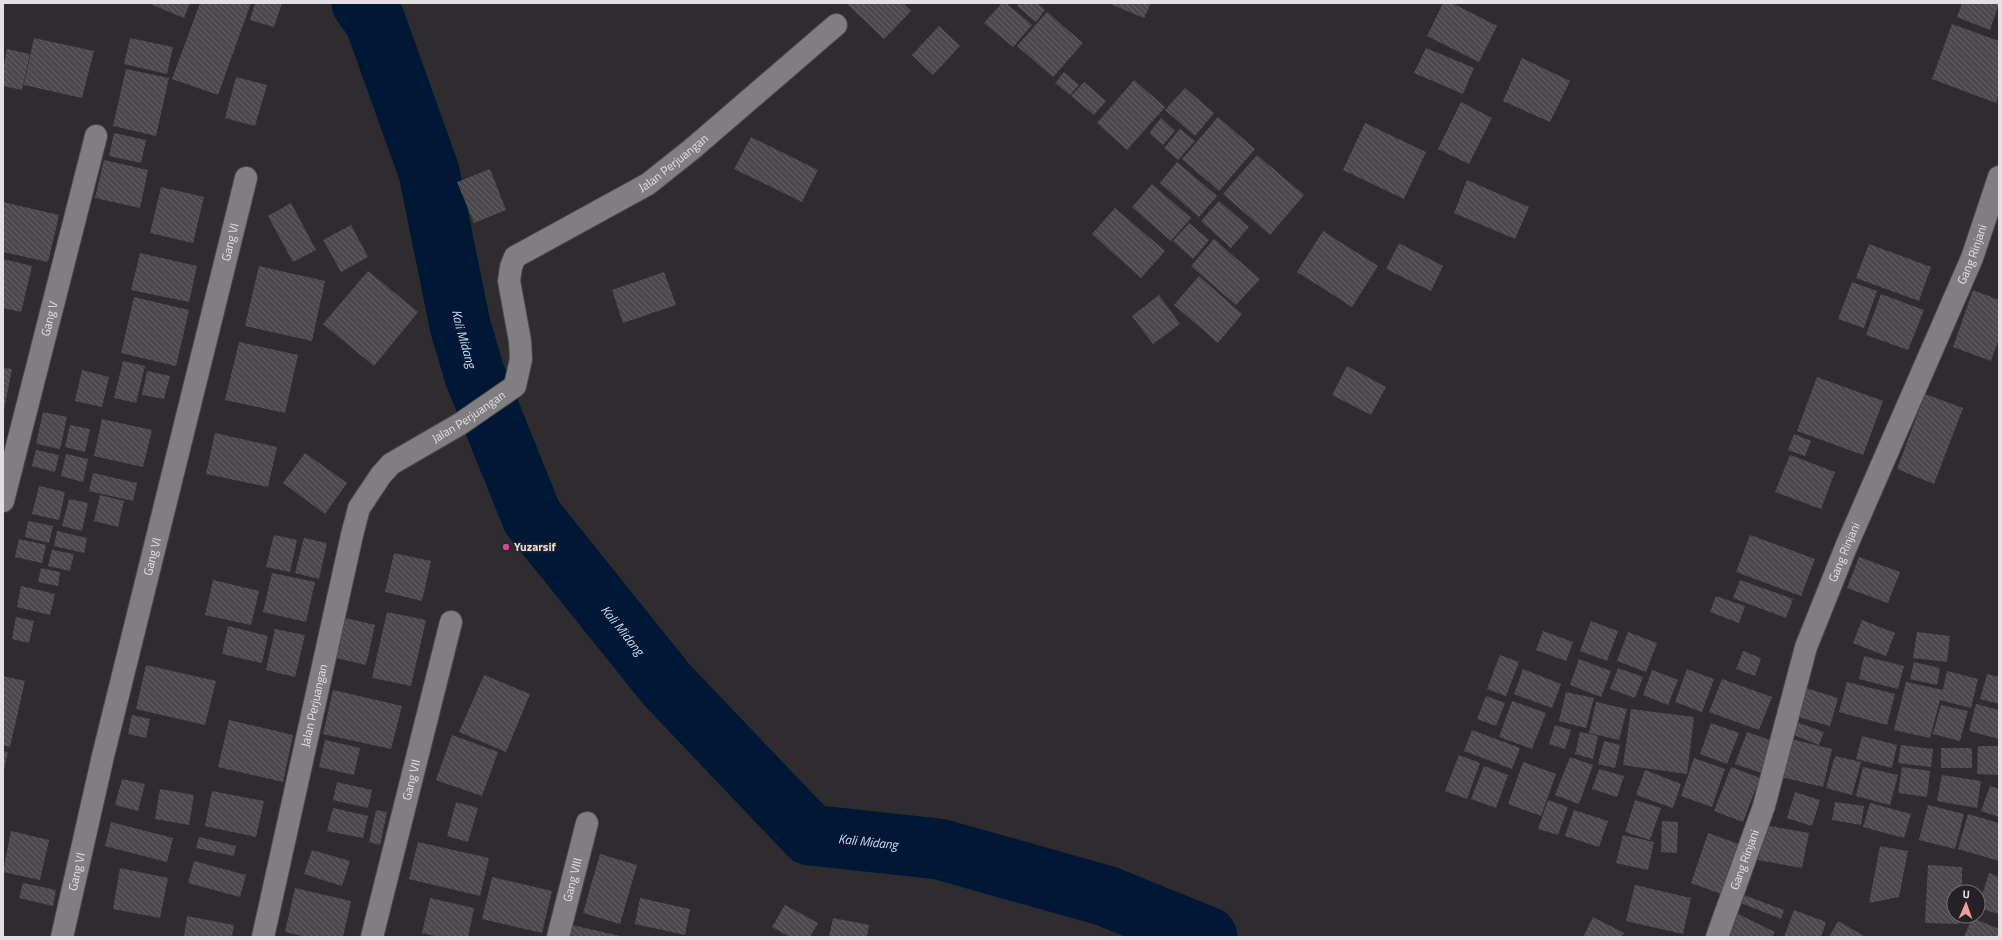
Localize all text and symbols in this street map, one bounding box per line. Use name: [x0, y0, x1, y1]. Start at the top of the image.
street label: Jalan Perjuangan: [635, 129, 712, 196]
street label: Gang VI: [216, 221, 244, 263]
street label: Gang Rinjani: [1952, 222, 1992, 287]
street label: Gang V: [35, 299, 63, 338]
water label: Kali Midang: [447, 308, 483, 372]
street label: Jalan Perjuangan: [428, 385, 509, 447]
street label: Gang Rinjani: [1823, 519, 1865, 585]
street label: Gang VI: [138, 535, 166, 578]
place label: Yuzarsif: [514, 537, 557, 556]
marker: Yuzarsif: [501, 542, 511, 552]
water label: Kali Midang: [596, 601, 651, 661]
street label: Jalan Perjuangan: [295, 662, 332, 749]
street label: Gang VII: [397, 757, 425, 802]
street label: Gang Rinjani: [1725, 827, 1764, 892]
water label: Kali Midang: [837, 828, 901, 855]
street label: Gang VI: [63, 851, 90, 892]
street label: Gang VIII: [557, 856, 587, 904]
north arrow: [1946, 884, 1986, 924]
text: U: [1962, 886, 1970, 902]

